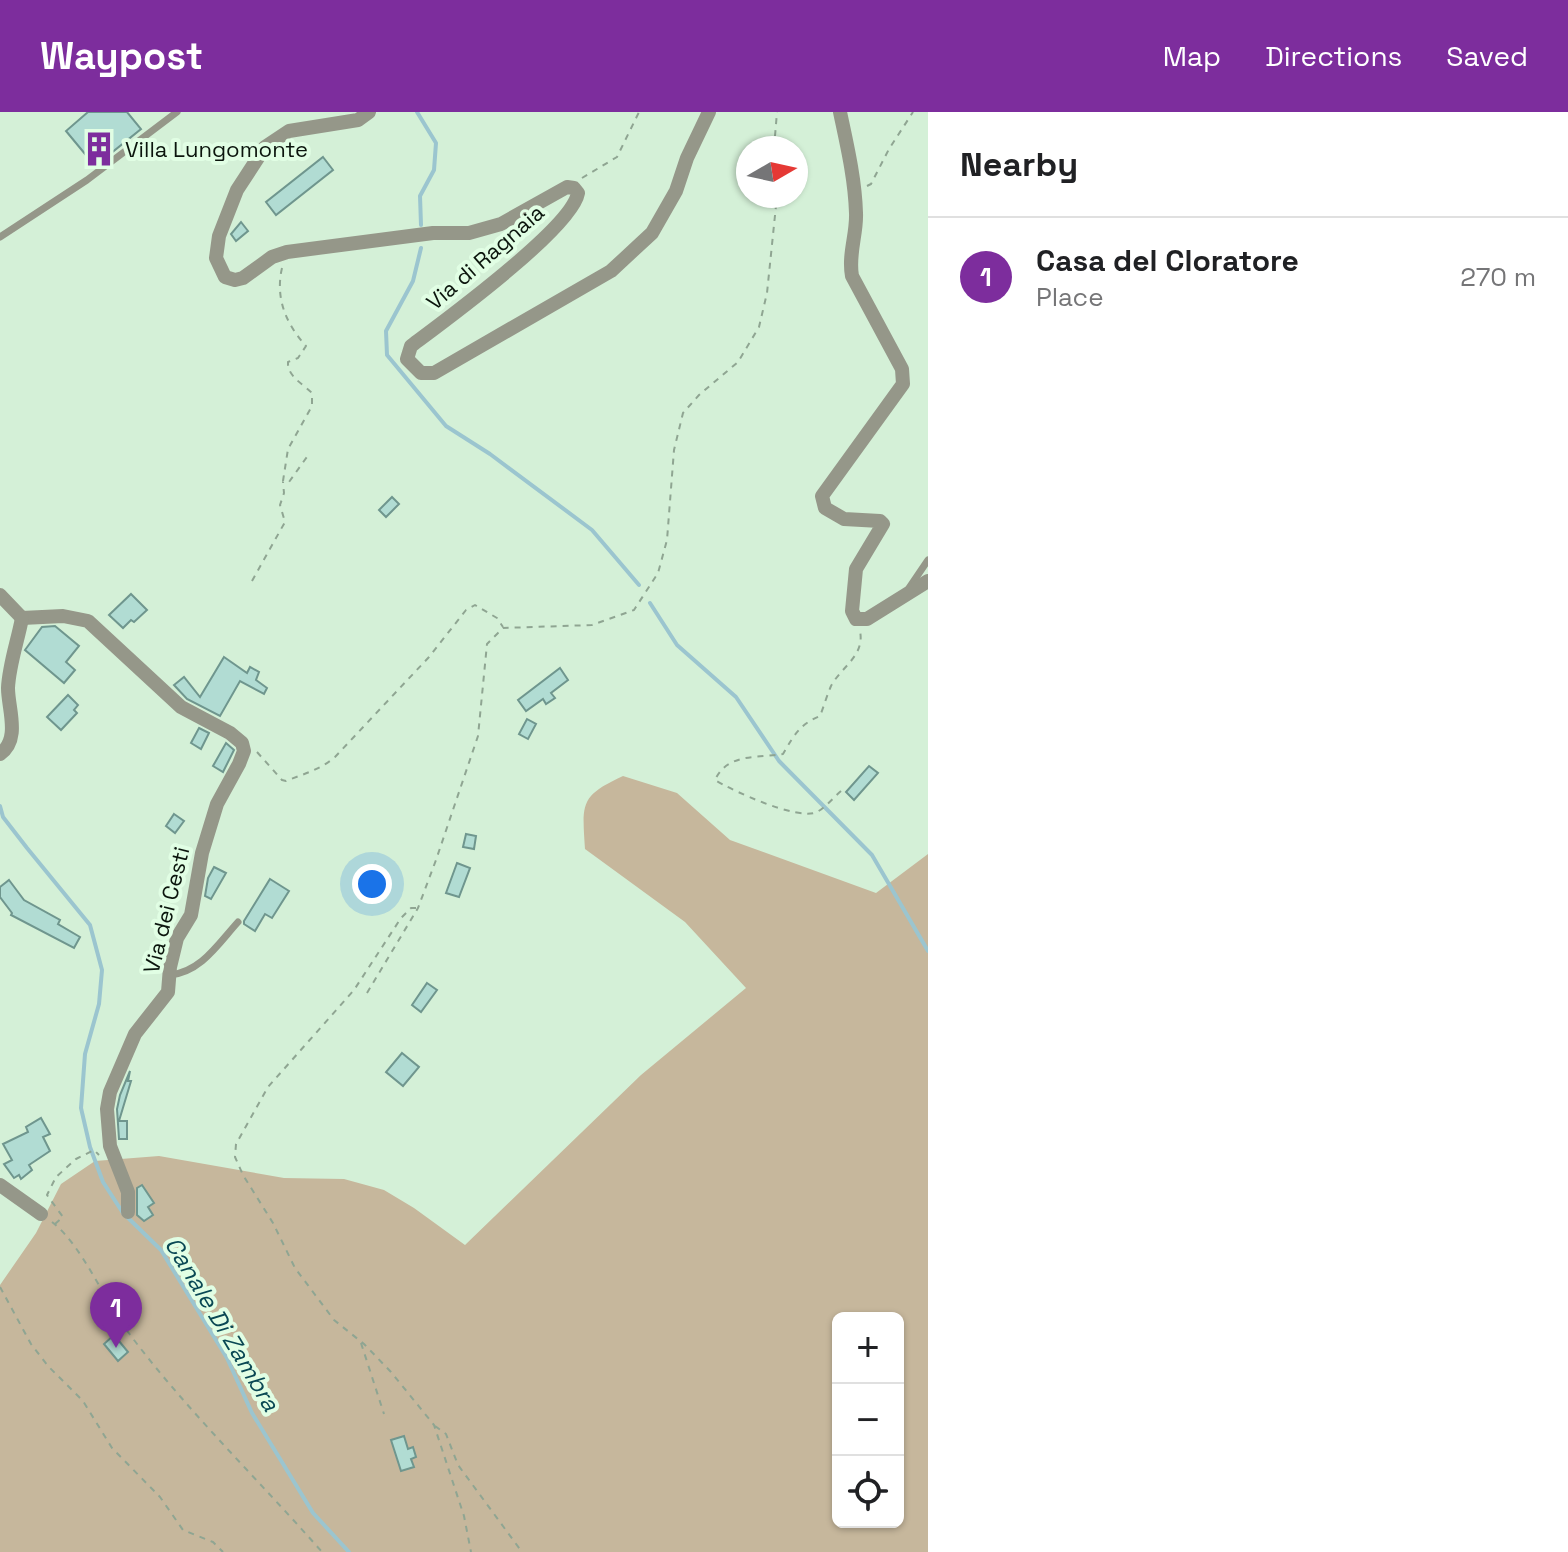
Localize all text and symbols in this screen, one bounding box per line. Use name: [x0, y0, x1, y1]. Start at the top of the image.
text: Waypost: [40, 32, 203, 80]
text: Map: [1163, 38, 1221, 74]
text: Directions: [1265, 38, 1402, 74]
text: Saved: [1446, 38, 1528, 74]
building icon: Villa Lungomonte: [80, 130, 118, 168]
place label: Villa Lungomonte: [125, 135, 308, 163]
north arrow: [736, 136, 808, 208]
text: Nearby: [960, 143, 1078, 186]
street label: Via di Ragnaia: [420, 198, 550, 316]
text: Casa del Cloratore: [1036, 241, 1299, 280]
text: 1: [980, 260, 992, 294]
text: 270 m: [1460, 260, 1536, 294]
text: Place: [1036, 280, 1104, 314]
street label: Via dei Cesti: [137, 844, 195, 976]
your location: [352, 864, 392, 904]
water label: Canale Di Zambra: [158, 1231, 287, 1417]
pin: 1: [90, 1282, 142, 1348]
map controls: [832, 1312, 904, 1528]
button: +: [832, 1312, 904, 1384]
button: −: [832, 1384, 904, 1456]
button: locate: [832, 1456, 904, 1528]

